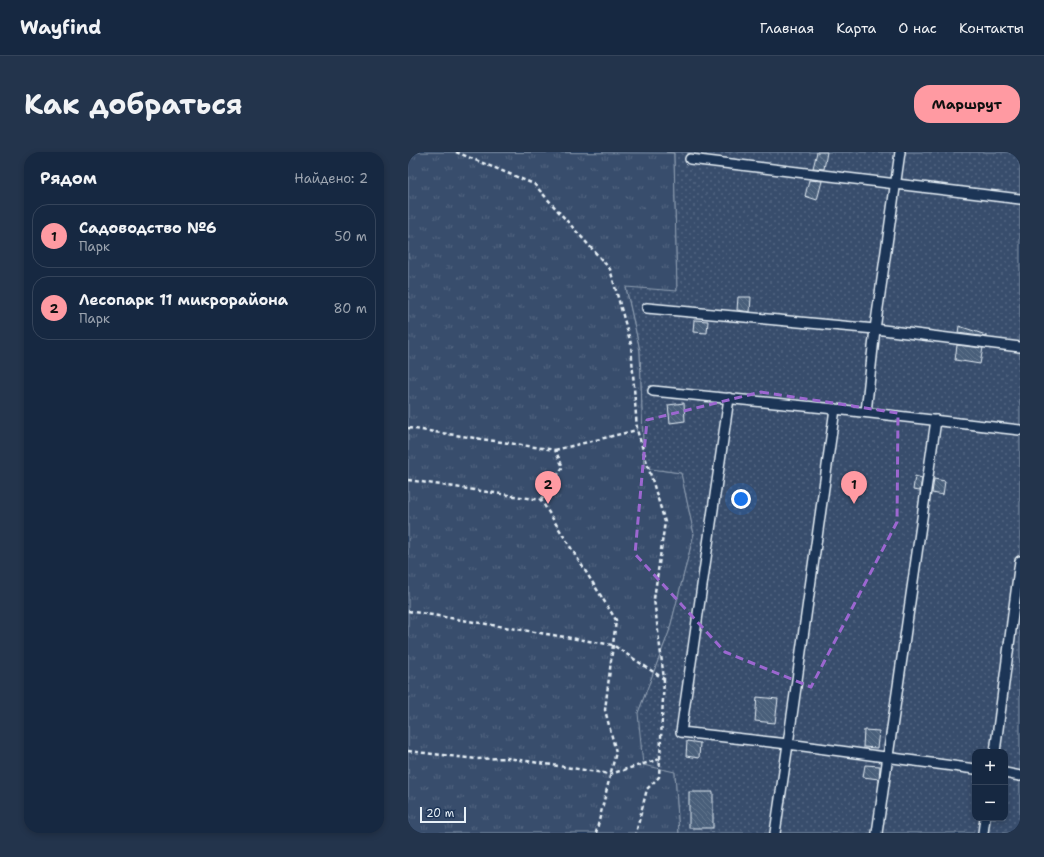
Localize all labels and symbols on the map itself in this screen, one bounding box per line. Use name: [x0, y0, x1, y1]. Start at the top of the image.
pin: 2: [535, 471, 561, 504]
pin: 1: [841, 471, 867, 504]
your location: [731, 489, 751, 509]
scale bar: [420, 805, 466, 824]

